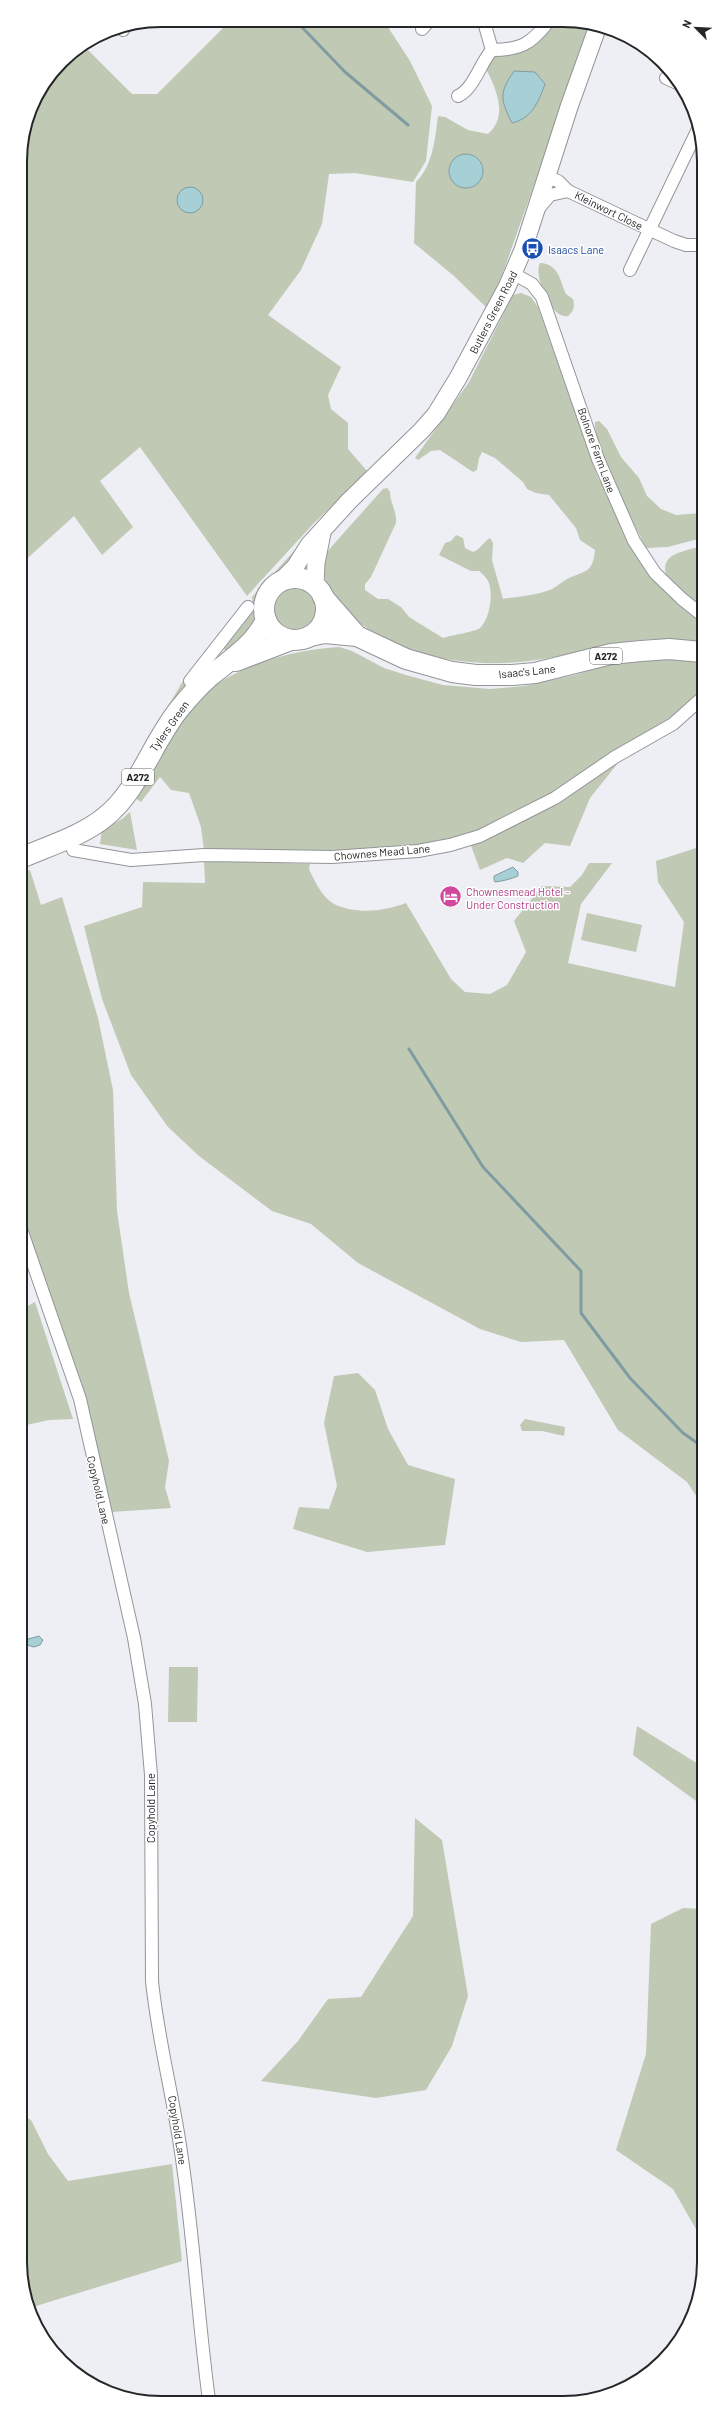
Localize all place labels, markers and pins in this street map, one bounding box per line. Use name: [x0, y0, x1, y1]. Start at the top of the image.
bus stop icon: Isaacs Lane: [519, 236, 545, 262]
place label: Isaacs Lane: [548, 243, 604, 256]
hotel icon: Chownesmead Hotel - Under Construction: [438, 884, 464, 910]
place label: Chownesmead Hotel - Under Construction: [466, 885, 570, 911]

